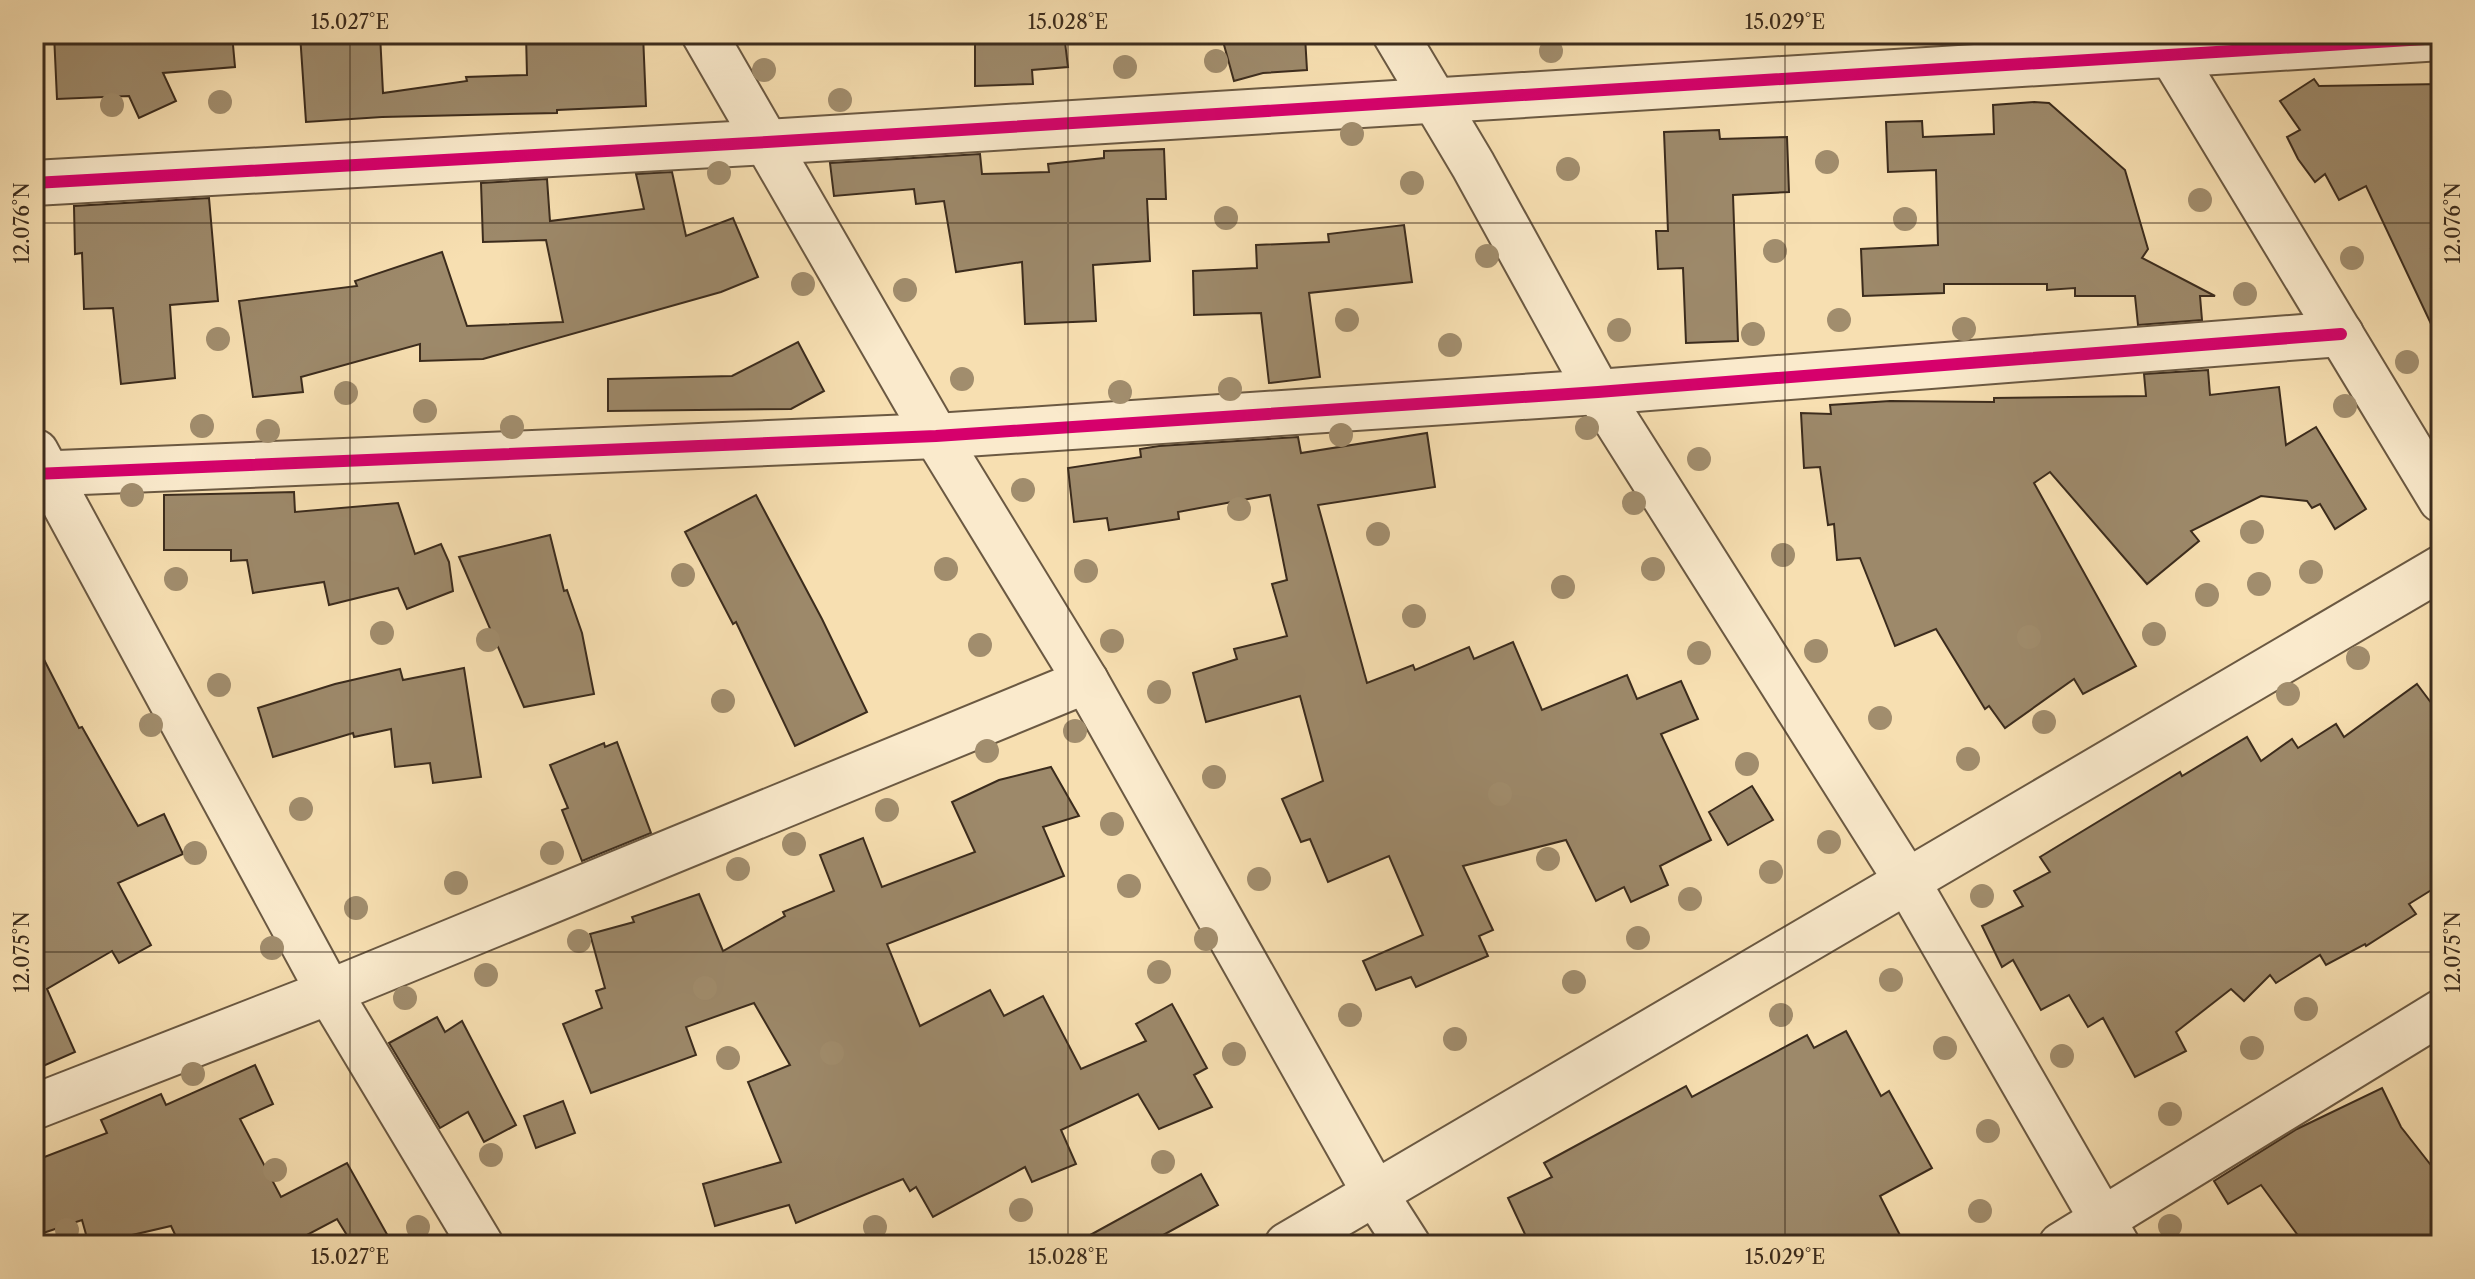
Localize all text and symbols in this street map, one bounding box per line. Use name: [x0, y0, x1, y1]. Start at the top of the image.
text: 15.027°E: [311, 10, 389, 34]
text: 15.028°E: [1028, 10, 1108, 34]
text: 15.029°E: [1745, 10, 1825, 34]
text: 12.076°N: [10, 182, 34, 264]
text: 12.076°N: [2441, 182, 2465, 264]
text: 12.075°N: [10, 911, 34, 993]
text: 12.075°N: [2441, 911, 2465, 993]
text: 15.027°E: [311, 1245, 389, 1269]
text: 15.028°E: [1028, 1245, 1108, 1269]
text: 15.029°E: [1745, 1245, 1825, 1269]

